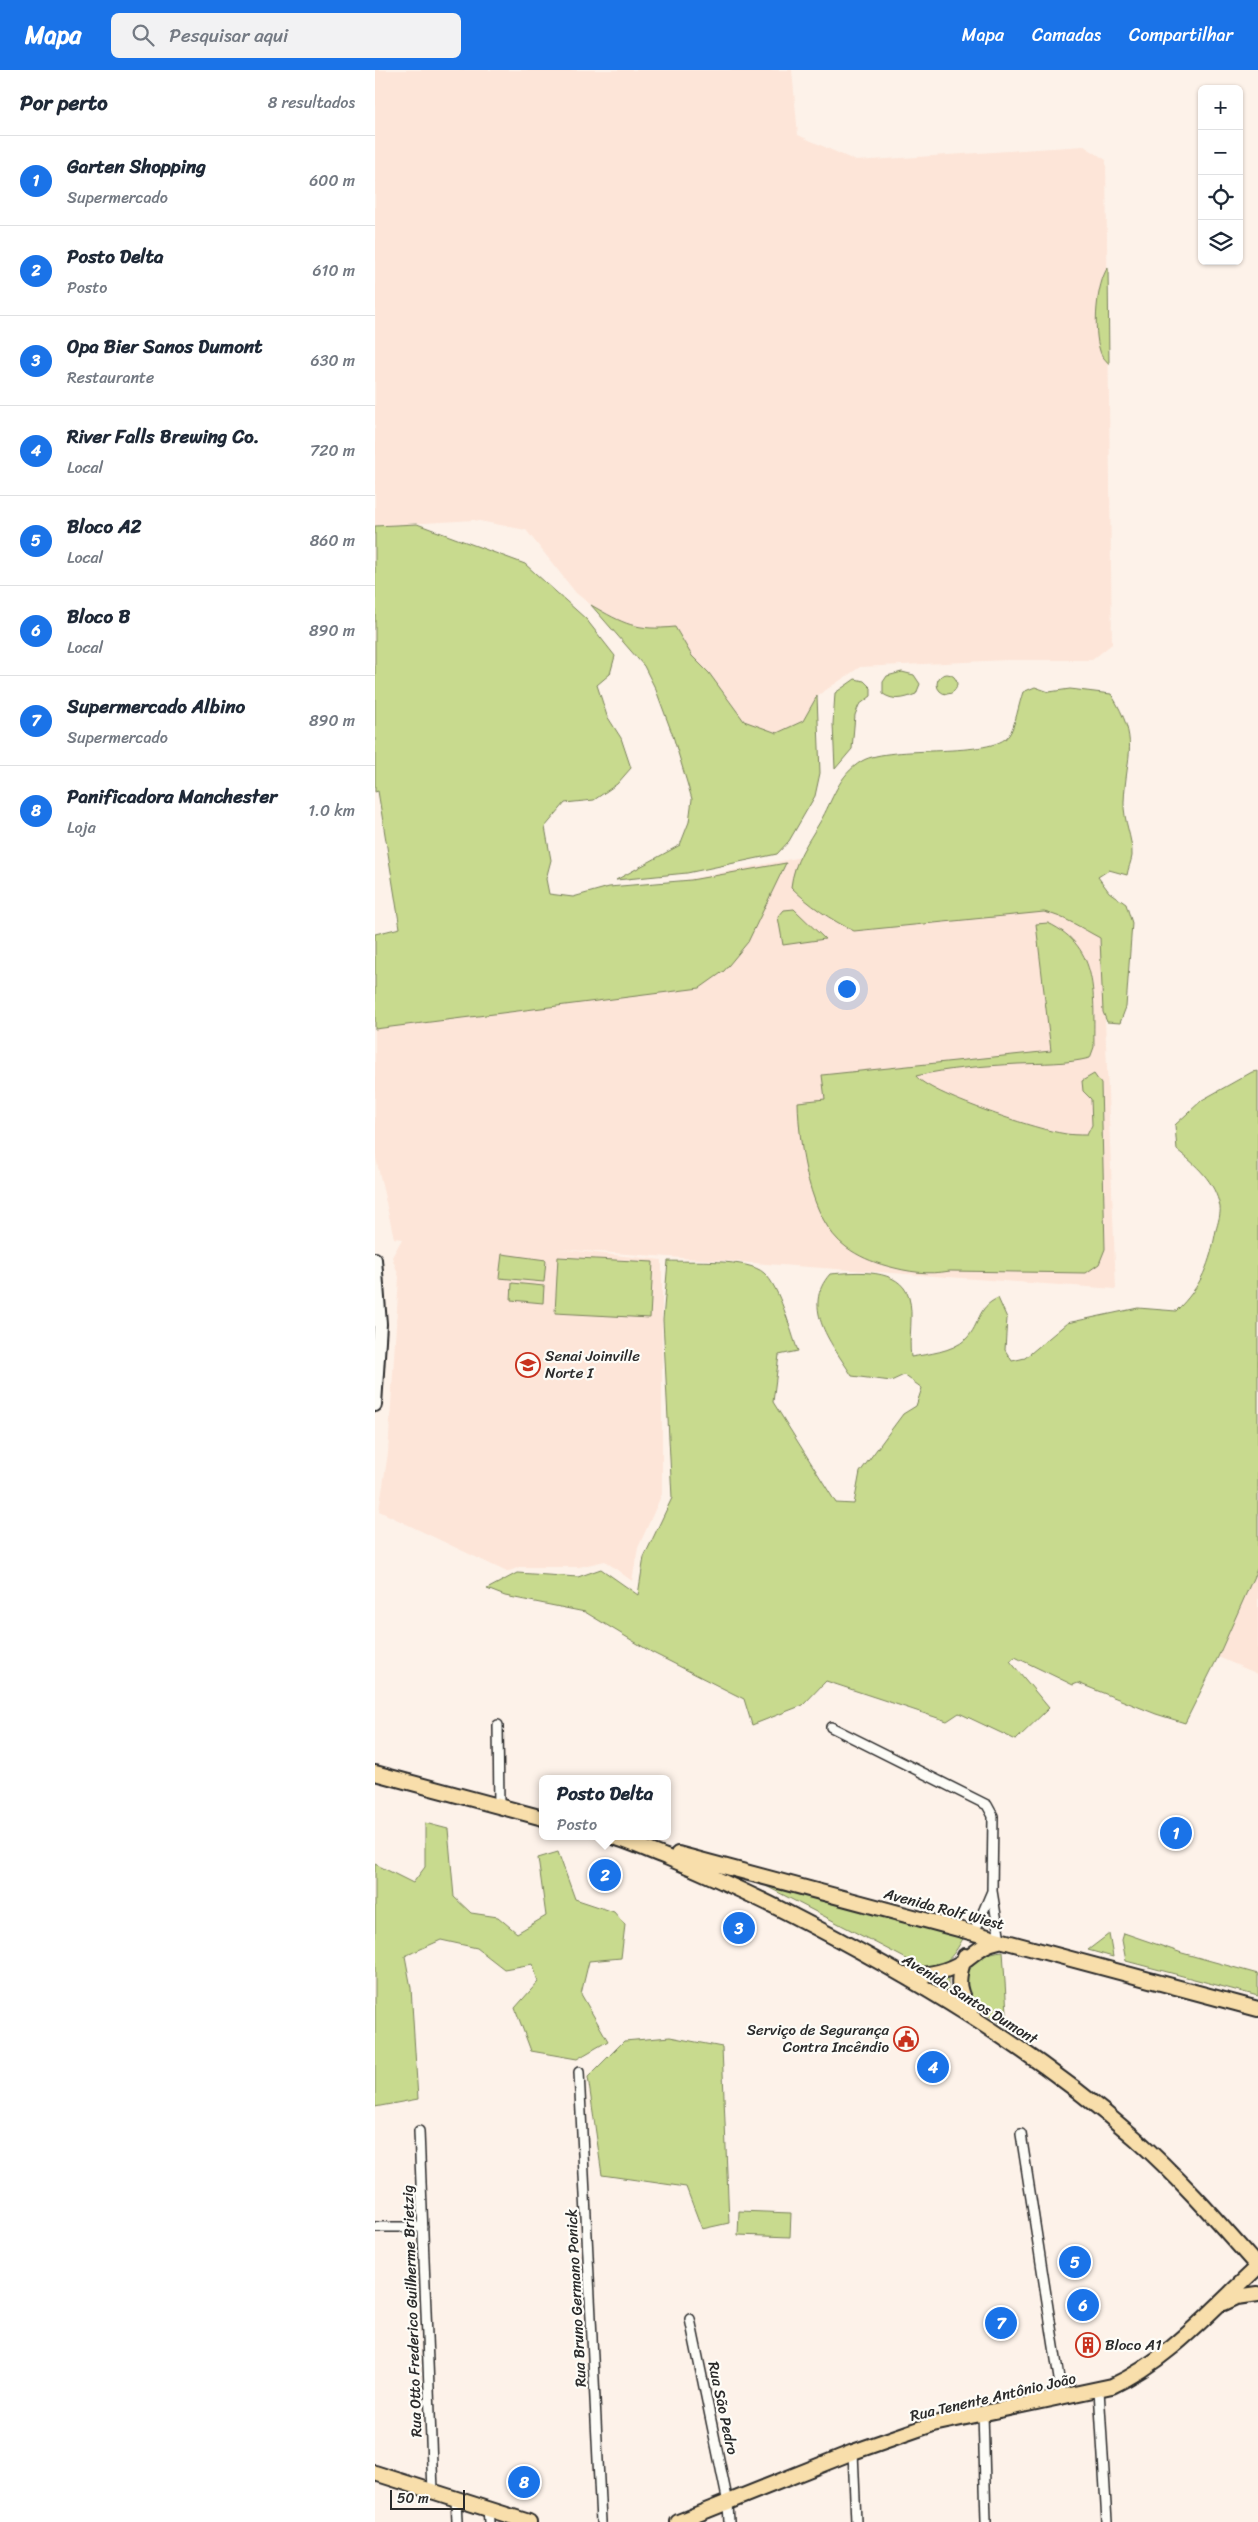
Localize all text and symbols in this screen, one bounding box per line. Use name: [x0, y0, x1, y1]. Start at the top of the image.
search box: [111, 13, 461, 58]
text: Mapa: [25, 14, 81, 56]
text: Pesquisar aqui: [169, 19, 288, 52]
text: Mapa: [962, 19, 1004, 51]
text: Camadas: [1032, 19, 1101, 51]
text: Compartilhar: [1129, 19, 1233, 51]
icon: search: [129, 21, 157, 49]
text: Por perto: [20, 84, 108, 122]
map controls: [1198, 85, 1243, 265]
button: +: [1198, 85, 1243, 130]
text: 8 resultados: [268, 88, 355, 117]
button: −: [1198, 130, 1243, 175]
text: Garten Shopping: [67, 150, 206, 183]
text: 1: [33, 166, 39, 195]
text: 600 m: [309, 166, 355, 195]
button: locate: [1198, 175, 1243, 220]
text: Supermercado: [67, 183, 168, 212]
button: layers: [1198, 220, 1243, 265]
text: Posto Delta: [67, 240, 164, 273]
text: 2: [31, 256, 41, 285]
text: 610 m: [312, 256, 355, 285]
text: Posto: [67, 273, 107, 302]
text: Opa Bier Sanos Dumont: [67, 330, 262, 363]
text: 3: [32, 346, 40, 375]
text: 630 m: [311, 346, 355, 375]
text: Restaurante: [67, 363, 154, 392]
text: River Falls Brewing Co.: [67, 420, 259, 453]
text: 4: [31, 436, 41, 465]
text: 720 m: [310, 436, 355, 465]
text: Local: [67, 453, 103, 482]
text: Bloco A2: [67, 510, 142, 543]
text: 5: [31, 526, 41, 555]
text: 860 m: [310, 526, 355, 555]
text: Local: [67, 543, 103, 572]
text: Bloco B: [67, 600, 130, 633]
text: 6: [31, 616, 41, 645]
text: 890 m: [309, 616, 355, 645]
text: Local: [67, 633, 103, 662]
text: Supermercado Albino: [67, 690, 245, 723]
text: 7: [31, 706, 41, 735]
text: 890 m: [309, 706, 355, 735]
text: Supermercado: [67, 723, 168, 752]
text: Panificadora Manchester: [67, 780, 277, 813]
text: 8: [31, 796, 41, 825]
text: 1.0 km: [308, 796, 355, 825]
text: Loja: [67, 813, 96, 842]
your location: [834, 976, 860, 1002]
place label: Senai Joinville Norte I: [545, 1343, 640, 1386]
school or university icon: Senai Joinville Norte I: [515, 1352, 541, 1378]
popup: [539, 1775, 671, 1840]
text: Posto Delta: [557, 1777, 653, 1810]
text: Posto: [557, 1810, 597, 1839]
pin: 1: [1160, 1814, 1192, 1852]
pin: 2: [589, 1856, 621, 1894]
street label: Avenida Rolf Wiest: [880, 1880, 1007, 1938]
pin: 3: [723, 1909, 755, 1947]
street label: Avenida Santos Dumont: [896, 1946, 1044, 2052]
place label: Serviço de Segurança Contra Incêndio: [747, 2017, 889, 2060]
public building icon: Serviço de Segurança Contra Incêndio: [893, 2026, 919, 2052]
pin: 4: [917, 2048, 949, 2086]
street label: Rua Otto Frederico Guilherme Brietzig: [395, 2184, 429, 2438]
street label: Rua Bruno Germano Ponick: [558, 2208, 594, 2388]
pin: 5: [1059, 2243, 1091, 2281]
pin: 6: [1067, 2286, 1099, 2324]
pin: 7: [985, 2304, 1017, 2342]
building icon: Bloco A1: [1075, 2332, 1101, 2358]
place label: Bloco A1: [1105, 2332, 1162, 2358]
street label: Rua São Pedro: [700, 2359, 746, 2457]
street label: Rua Tenente Antônio João: [908, 2365, 1079, 2429]
pin: 8: [508, 2463, 540, 2501]
text: 50 m: [397, 2486, 429, 2511]
scale bar: [390, 2487, 465, 2510]

